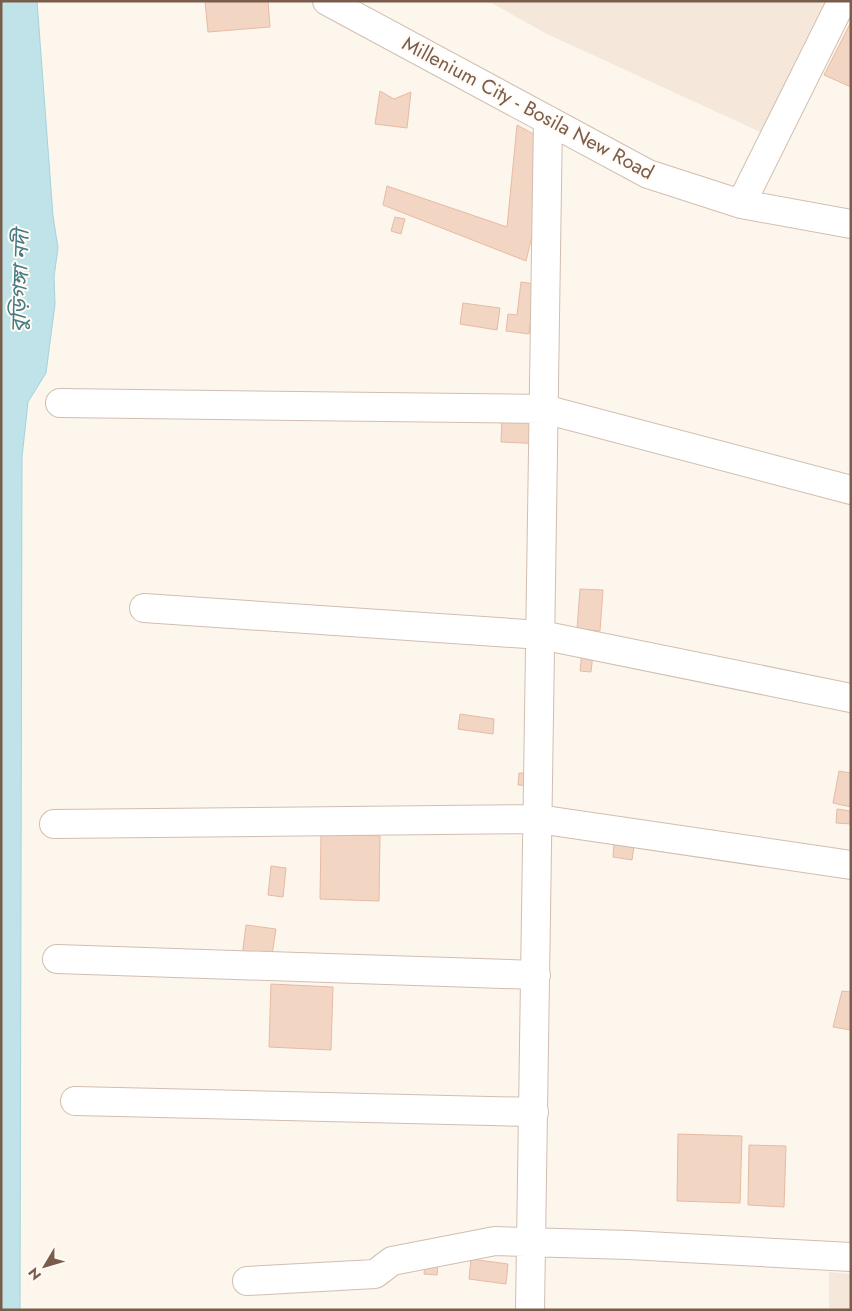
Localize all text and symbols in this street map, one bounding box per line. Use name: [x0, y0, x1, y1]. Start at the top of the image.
street label: Millenium City - Bosila New Road: [397, 29, 659, 187]
water label: বুড়িগঙ্গা নদী: [3, 225, 37, 333]
north arrow: [20, 1241, 70, 1291]
text: N: [23, 1263, 46, 1285]

